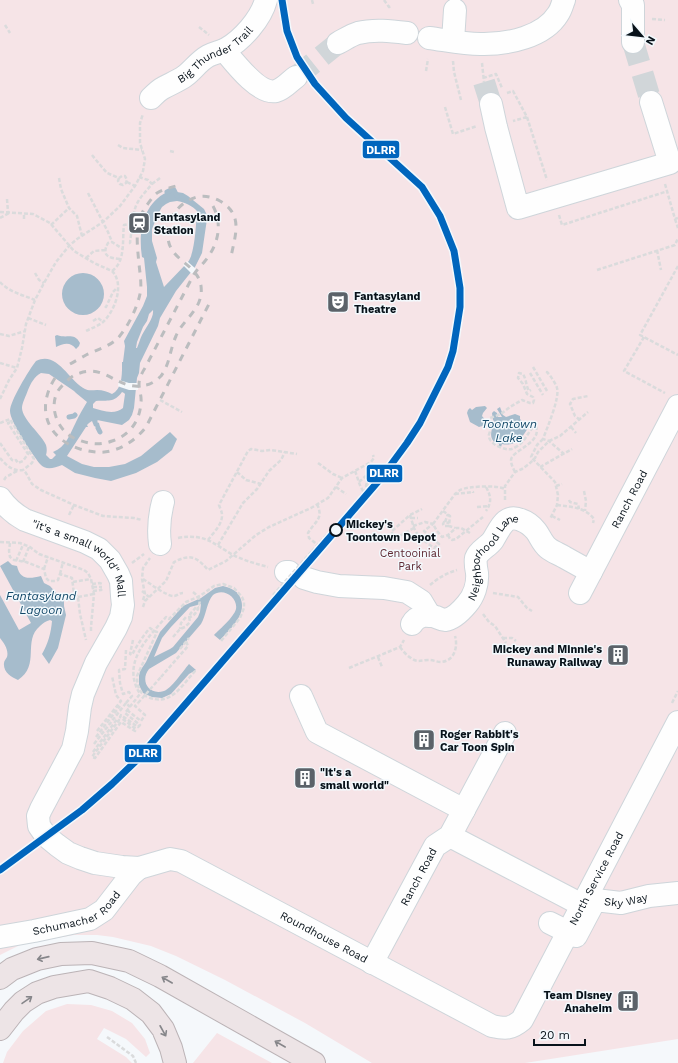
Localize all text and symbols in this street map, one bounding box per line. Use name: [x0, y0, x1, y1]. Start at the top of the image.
north arrow: [622, 16, 662, 56]
street label: Big Thunder Trail: [175, 23, 256, 86]
text: N: [643, 34, 658, 47]
line badge: DLRR: [362, 140, 400, 159]
text: DLRR: [366, 144, 396, 157]
station icon: Fantasyland Station: [126, 210, 152, 236]
place label: Fantasyland Station: [154, 211, 220, 237]
theatre icon: Fantasyland Theatre: [325, 289, 351, 315]
place label: Fantasyland Theatre: [354, 290, 420, 316]
water label: Toontown Lake: [481, 417, 537, 445]
line badge: DLRR: [366, 464, 403, 483]
text: DLRR: [369, 467, 399, 480]
street label: Ranch Road: [609, 468, 650, 531]
street label: Neighborhood Lane: [465, 512, 520, 603]
street label: "it's a small world" Mall: [30, 517, 128, 598]
place label: Mickey's Toontown Depot: [346, 518, 436, 544]
marker: Mickey's Toontown Depot: [329, 523, 343, 537]
park label: Centooinial Park: [380, 547, 441, 573]
water label: Fantasyland Lagoon: [6, 589, 77, 617]
building icon: Mickey and Minnie's Runaway Railway: [605, 642, 631, 668]
place label: Mickey and Minnie's Runaway Railway: [493, 643, 603, 669]
building icon: Roger Rabbit's Car Toon Spin: [411, 727, 437, 753]
place label: Roger Rabbit's Car Toon Spin: [440, 728, 519, 754]
line badge: DLRR: [124, 744, 162, 763]
text: DLRR: [128, 747, 158, 760]
building icon: "it's a small world": [292, 765, 318, 791]
place label: "it's a small world": [320, 766, 389, 792]
street label: North Service Road: [567, 830, 626, 928]
street label: Ranch Road: [398, 846, 440, 908]
street label: Schumacher Road: [31, 889, 123, 938]
street label: Sky Way: [603, 891, 649, 910]
street label: Roundhouse Road: [278, 909, 370, 966]
one-way arrow: [37, 954, 50, 962]
one-way arrow: [161, 975, 173, 983]
building icon: Team Disney Anaheim: [615, 988, 641, 1014]
place label: Team Disney Anaheim: [543, 989, 613, 1015]
one-way arrow: [21, 996, 32, 1004]
scale bar: [534, 1021, 585, 1047]
one-way arrow: [160, 1024, 167, 1036]
text: 20 m: [540, 1028, 570, 1042]
one-way arrow: [274, 1039, 286, 1047]

